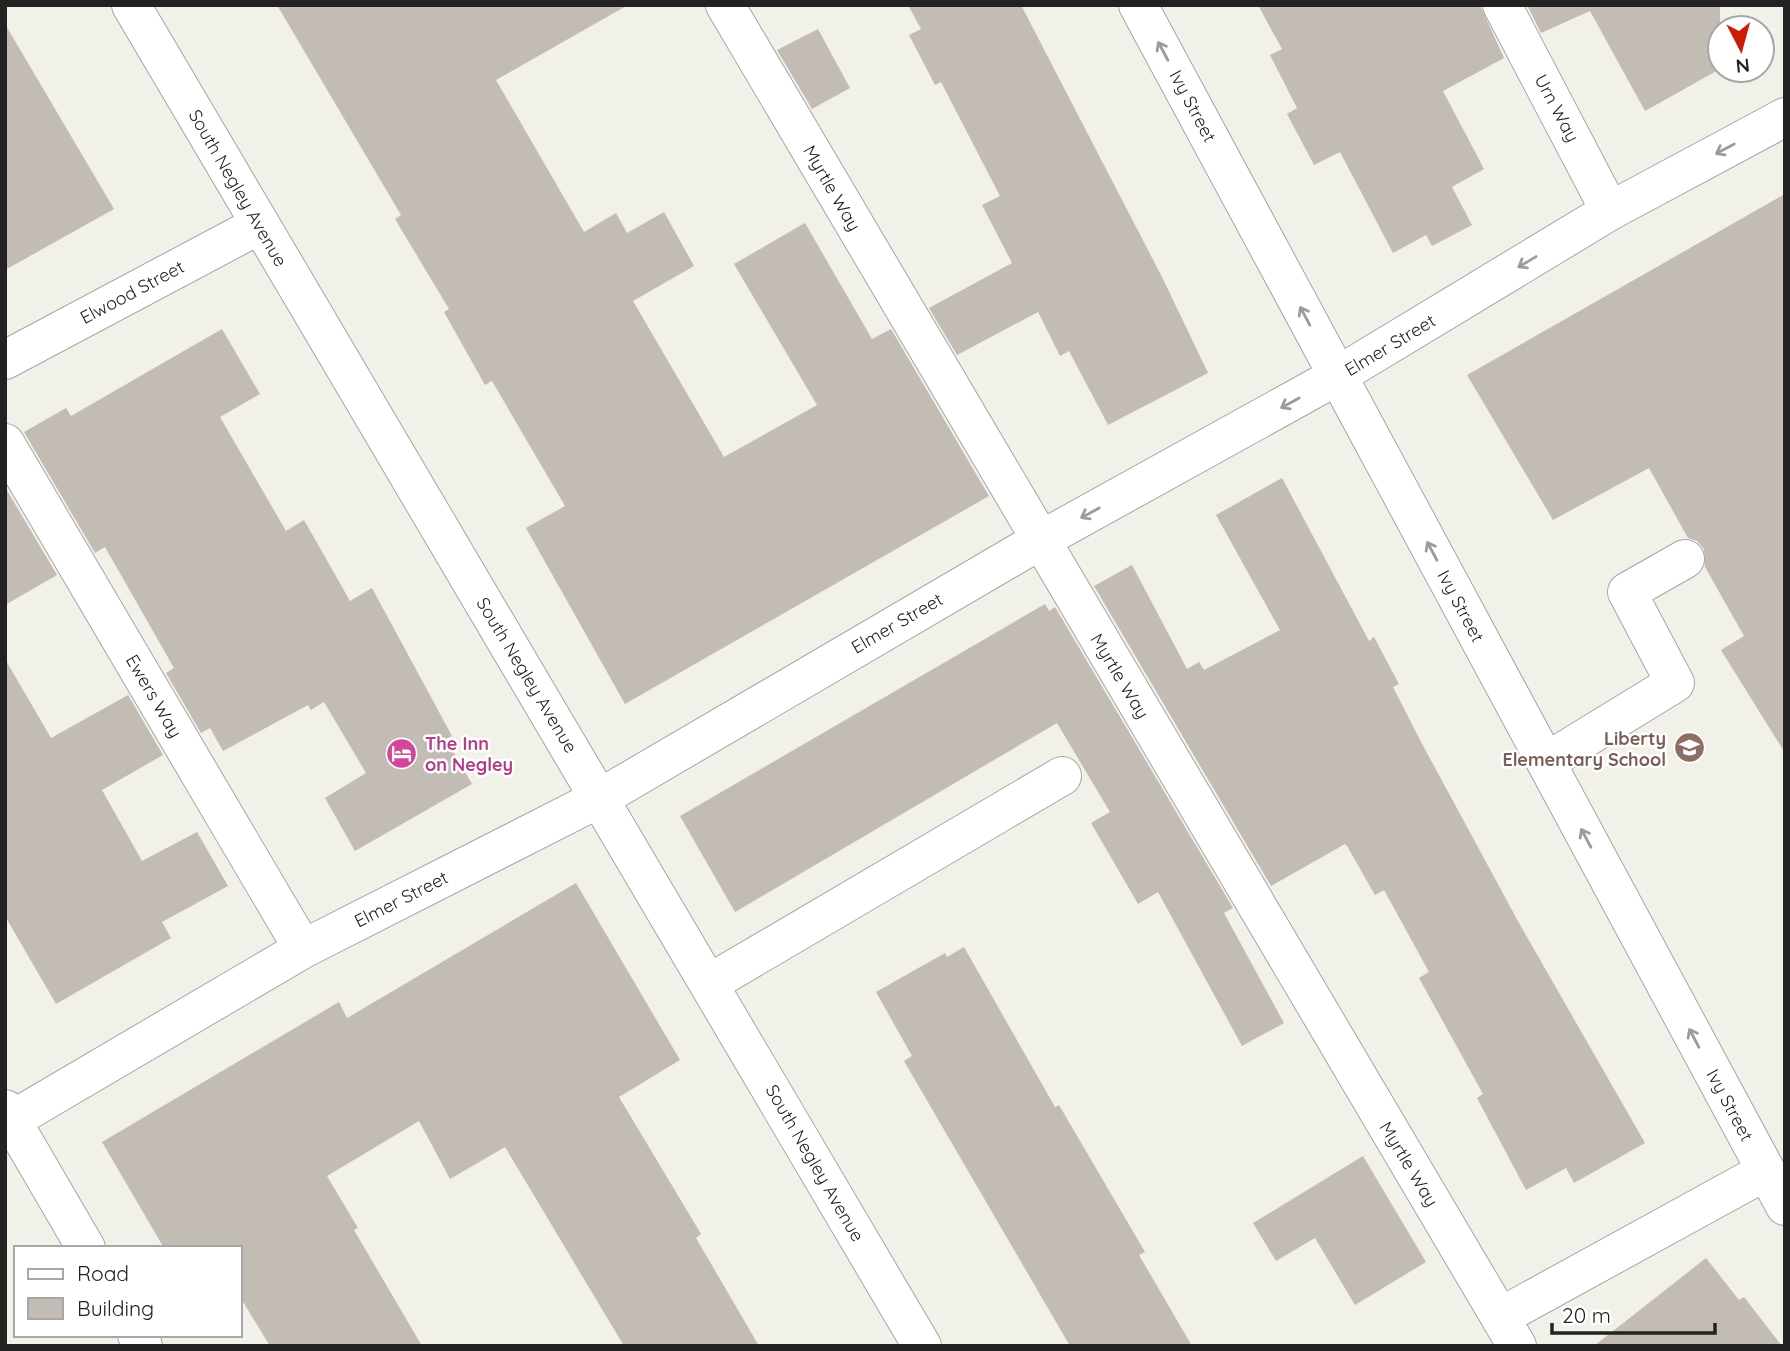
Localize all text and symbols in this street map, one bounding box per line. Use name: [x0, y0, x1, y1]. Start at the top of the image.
north arrow: [1706, 14, 1776, 84]
one-way arrow: [1156, 41, 1169, 62]
text: N: [1735, 53, 1751, 79]
street label: Ivy Street: [1164, 66, 1222, 146]
street label: Urn Way: [1530, 70, 1584, 146]
street label: South Negley Avenue: [184, 105, 292, 271]
street label: Myrtle Way: [798, 141, 866, 235]
one-way arrow: [1715, 142, 1735, 156]
street label: Elwood Street: [76, 255, 188, 329]
one-way arrow: [1517, 255, 1537, 269]
one-way arrow: [1298, 306, 1311, 327]
street label: Elmer Street: [1340, 309, 1440, 381]
one-way arrow: [1280, 396, 1300, 410]
one-way arrow: [1080, 507, 1101, 520]
one-way arrow: [1425, 541, 1438, 562]
street label: Ivy Street: [1432, 566, 1490, 646]
street label: Elmer Street: [847, 588, 947, 658]
street label: South Negley Avenue: [471, 593, 583, 757]
street label: Myrtle Way: [1086, 629, 1154, 723]
street label: Ewers Way: [121, 650, 187, 742]
place label: Liberty Elementary School: [1502, 727, 1666, 771]
school or university icon: Liberty Elementary School: [1672, 731, 1706, 765]
place label: The Inn on Negley: [425, 732, 513, 776]
hotel icon: The Inn on Negley: [385, 736, 419, 770]
one-way arrow: [1579, 828, 1593, 848]
street label: Elmer Street: [350, 866, 452, 932]
one-way arrow: [1687, 1028, 1700, 1049]
street label: Ivy Street: [1701, 1065, 1759, 1145]
street label: South Negley Avenue: [761, 1080, 869, 1246]
street label: Myrtle Way: [1375, 1117, 1443, 1211]
legend: [14, 1246, 242, 1337]
text: Road: [77, 1260, 129, 1286]
scale bar: [1552, 1292, 1715, 1336]
text: Building: [77, 1295, 154, 1321]
text: 20 m: [1562, 1302, 1611, 1328]

